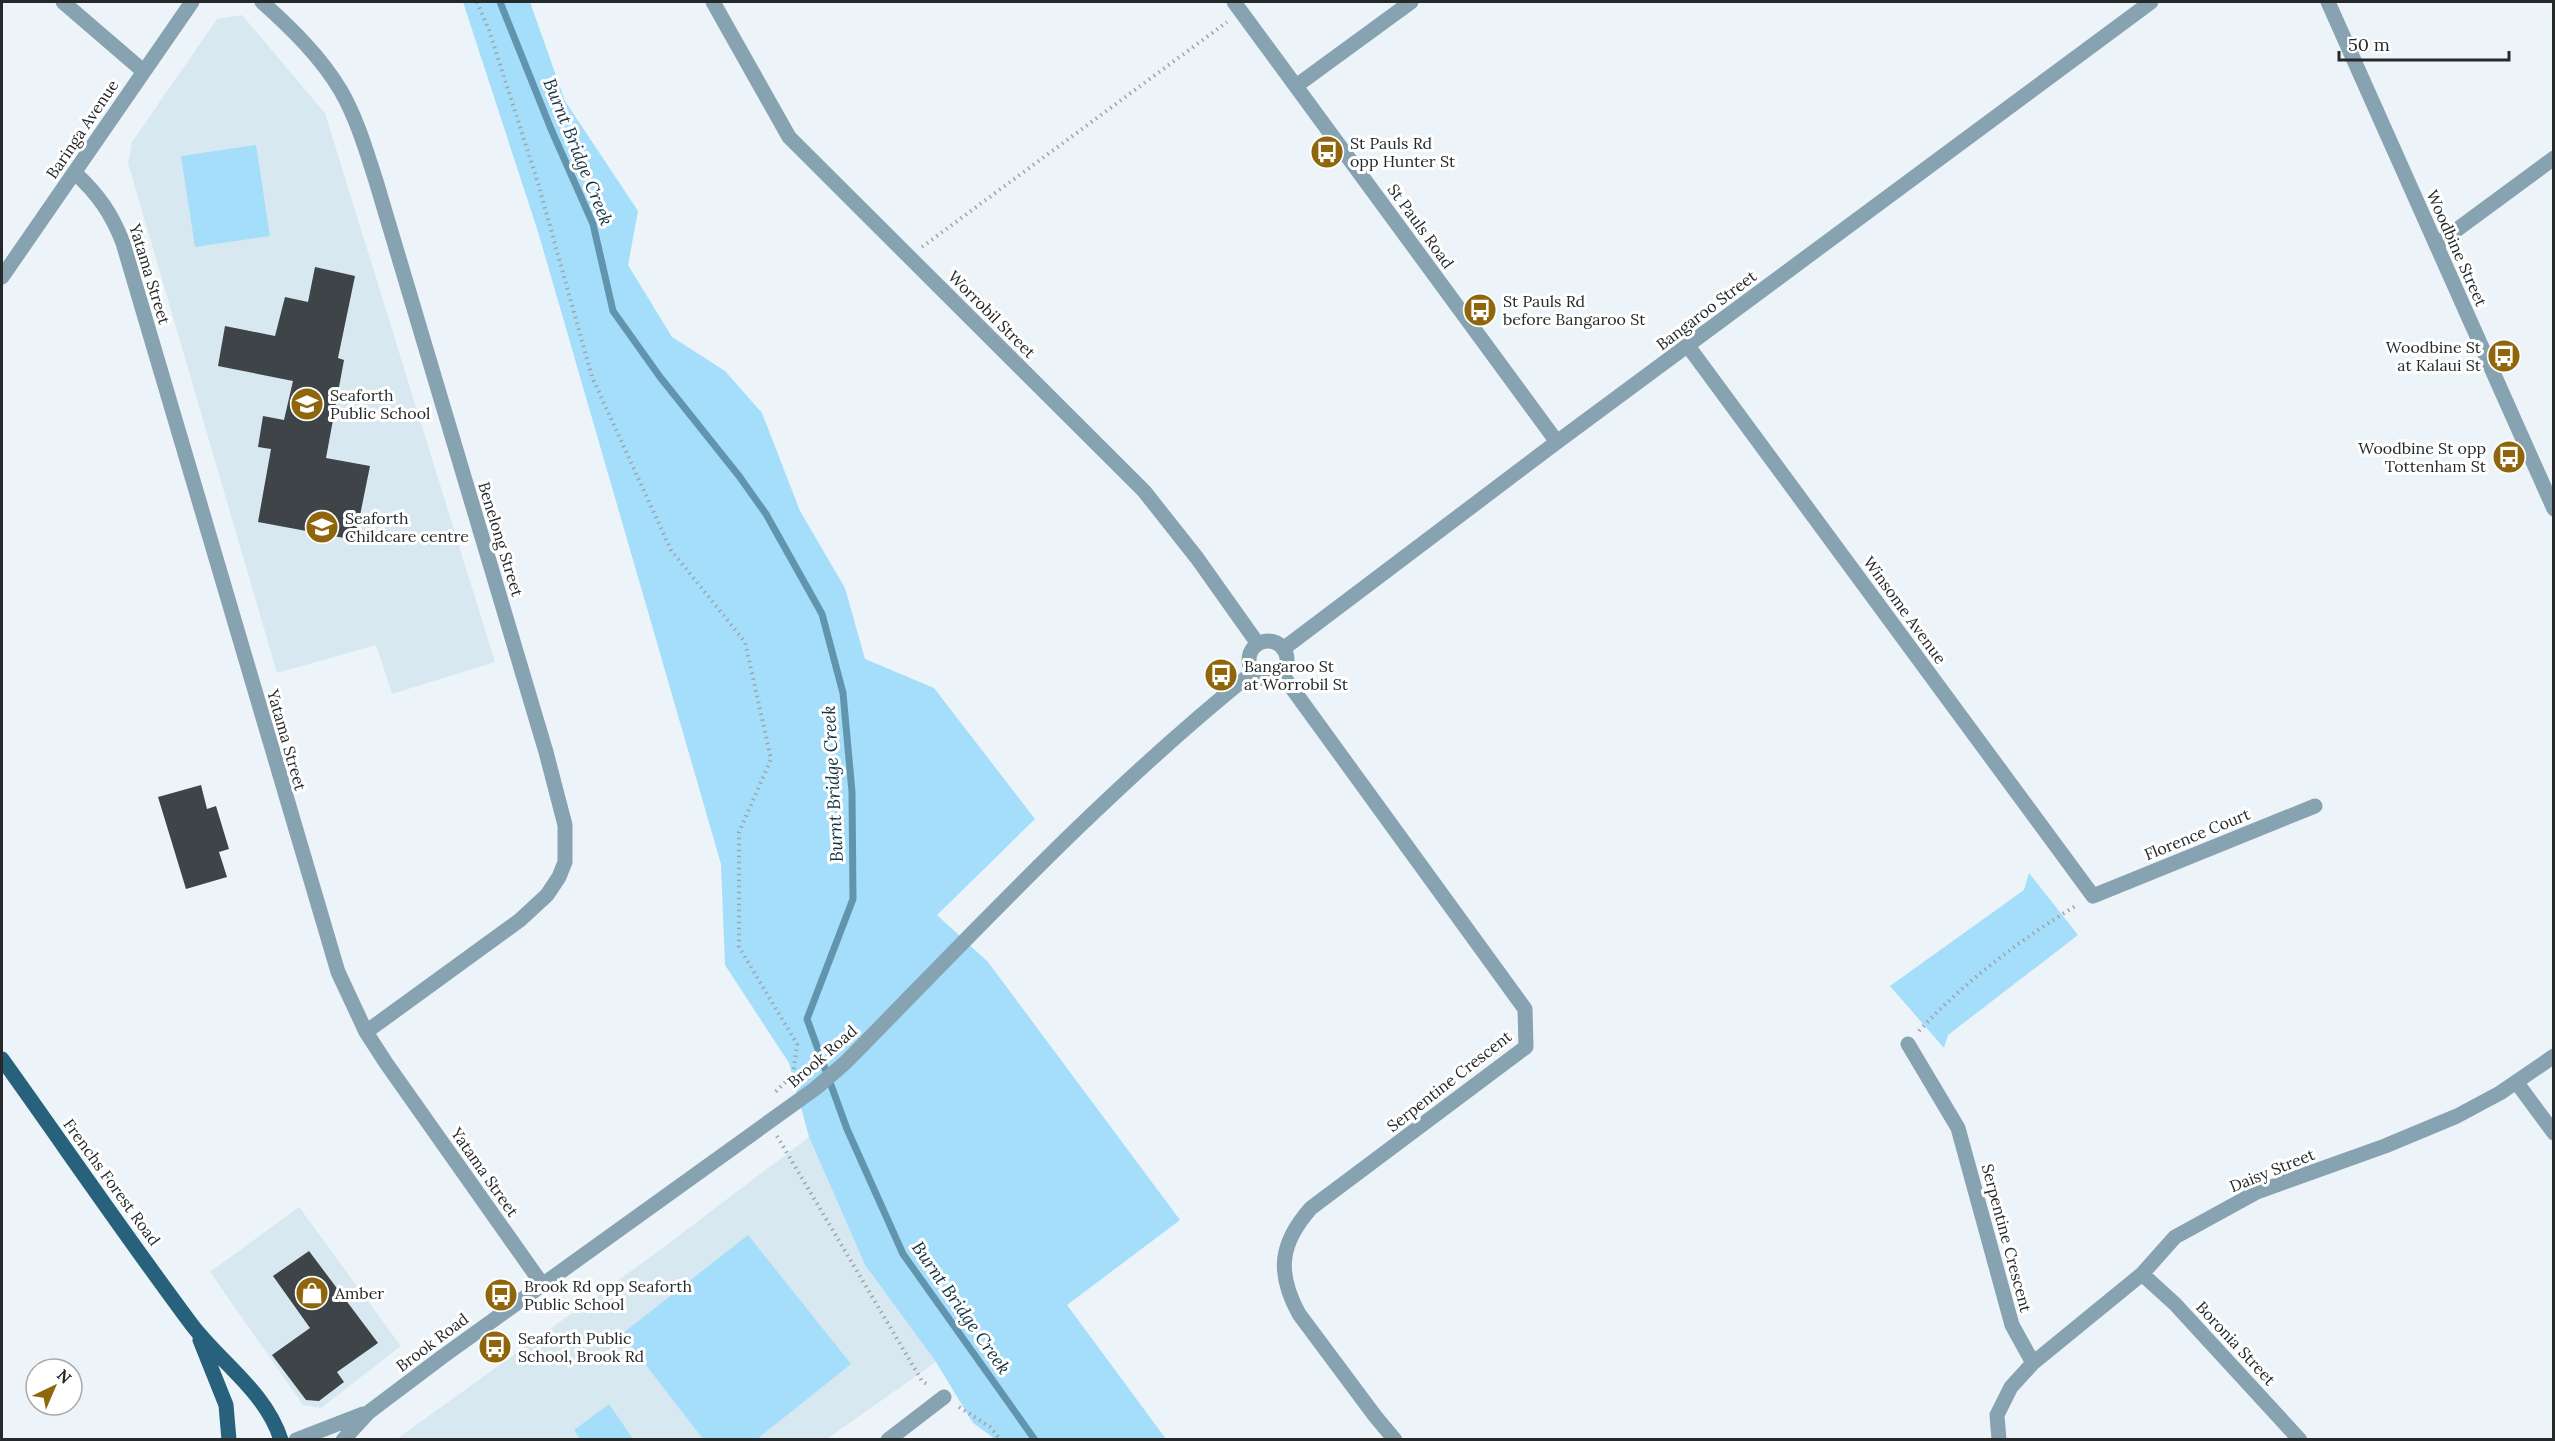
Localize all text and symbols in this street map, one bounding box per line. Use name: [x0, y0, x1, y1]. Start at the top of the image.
scale bar: [2339, 24, 2508, 62]
text: 50 m: [2348, 33, 2390, 56]
street label: Baringa Avenue: [42, 75, 123, 182]
water label: Burnt Bridge Creek: [538, 75, 619, 229]
place label: St Pauls Rd opp Hunter St: [1350, 133, 1456, 171]
bus stop icon: St Pauls Rd opp Hunter St: [1309, 134, 1345, 170]
street label: St Pauls Road: [1384, 180, 1459, 273]
street label: Woodbine Street: [2422, 187, 2492, 310]
street label: Yatama Street: [125, 220, 175, 327]
street label: Bangaroo Street: [1652, 265, 1761, 354]
street label: Worrobil Street: [944, 266, 1040, 362]
place label: St Pauls Rd before Bangaroo St: [1503, 291, 1646, 329]
bus stop icon: St Pauls Rd before Bangaroo St: [1462, 292, 1498, 328]
place label: Woodbine St at Kalaui St: [2386, 337, 2482, 375]
bus stop icon: Woodbine St at Kalaui St: [2486, 338, 2522, 374]
place label: Seaforth Public School: [330, 385, 430, 423]
school or university icon: Seaforth Public School: [289, 386, 325, 422]
place label: Woodbine St opp Tottenham St: [2358, 438, 2487, 476]
bus stop icon: Woodbine St opp Tottenham St: [2491, 439, 2527, 475]
street label: Benelong Street: [474, 479, 528, 600]
place label: Seaforth Childcare centre: [345, 508, 469, 546]
school or university icon: Seaforth Childcare centre: [304, 509, 340, 545]
street label: Winsome Avenue: [1859, 552, 1951, 668]
place label: Bangaroo St at Worrobil St: [1244, 656, 1349, 694]
bus stop icon: Bangaroo St at Worrobil St: [1203, 657, 1239, 693]
street label: Yatama Street: [263, 686, 311, 794]
water label: Burnt Bridge Creek: [817, 705, 848, 863]
street label: Florence Court: [2141, 803, 2254, 864]
street label: Brook Road: [783, 1020, 861, 1092]
street label: Serpentine Crescent: [1383, 1026, 1516, 1136]
street label: Frenchs Forest Road: [59, 1115, 165, 1250]
street label: Yatama Street: [446, 1123, 524, 1221]
street label: Daisy Street: [2227, 1144, 2318, 1196]
street label: Serpentine Crescent: [1978, 1162, 2037, 1315]
water label: Burnt Bridge Creek: [907, 1237, 1016, 1379]
shop icon: Amber: [294, 1275, 330, 1311]
place label: Brook Rd opp Seaforth Public School: [524, 1276, 692, 1314]
bus stop icon: Brook Rd opp Seaforth Public School: [483, 1277, 519, 1313]
place label: Amber: [334, 1283, 384, 1303]
street label: Boronia Street: [2192, 1297, 2281, 1390]
street label: Brook Road: [392, 1308, 472, 1376]
place label: Seaforth Public School, Brook Rd: [518, 1328, 645, 1366]
bus stop icon: Seaforth Public School, Brook Rd: [477, 1329, 513, 1365]
north arrow: [24, 1357, 84, 1417]
text: N: [53, 1365, 76, 1388]

